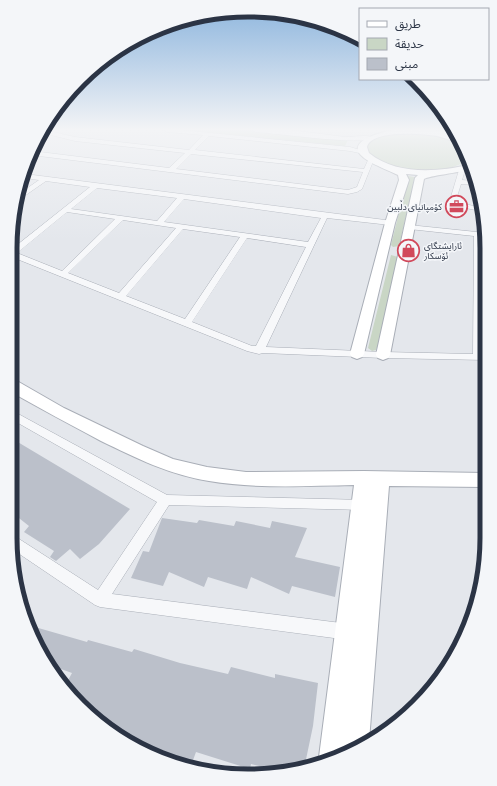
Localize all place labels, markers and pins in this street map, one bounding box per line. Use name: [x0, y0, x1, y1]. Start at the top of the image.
office icon: کۆمپانیای دڵبین: [444, 194, 470, 220]
place label: کۆمپانیای دڵبین: [387, 200, 442, 213]
shop icon: ئارایشتگای ئۆسکار: [395, 238, 421, 264]
place label: ئارایشتگای ئۆسکار: [423, 241, 462, 262]

